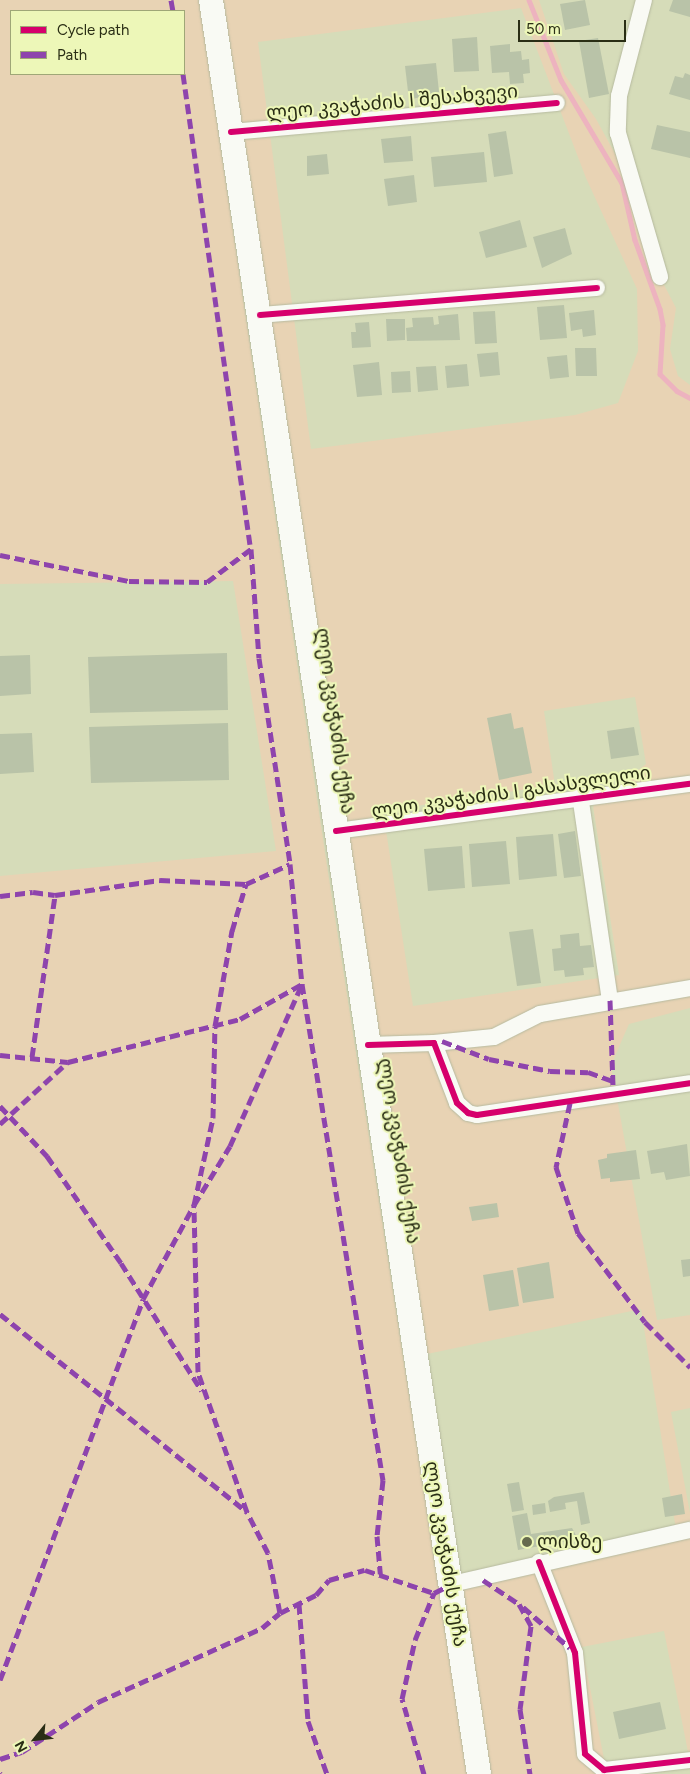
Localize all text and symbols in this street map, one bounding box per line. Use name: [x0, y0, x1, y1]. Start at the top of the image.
legend: [10, 10, 185, 75]
scale bar: [520, 10, 628, 42]
text: 50 m: [526, 20, 561, 38]
text: Cycle path: [57, 21, 129, 39]
text: Path: [57, 46, 87, 64]
street label: ლეო კვაჭაძის I შესახვევი: [265, 80, 519, 124]
street label: ლეო კვაჭაძის ქუჩა: [311, 627, 359, 815]
street label: ლეო კვაჭაძის I გასასვლელი: [370, 761, 652, 823]
street label: ლეო კვაჭაძის ქუჩა: [373, 1057, 425, 1245]
street label: ლეო კვაჭაძის ქუჩა: [420, 1460, 472, 1648]
place label: ლისზე: [537, 1531, 602, 1553]
marker: ლისზე: [521, 1536, 533, 1548]
north arrow: [10, 1714, 60, 1764]
text: N: [11, 1738, 32, 1755]

